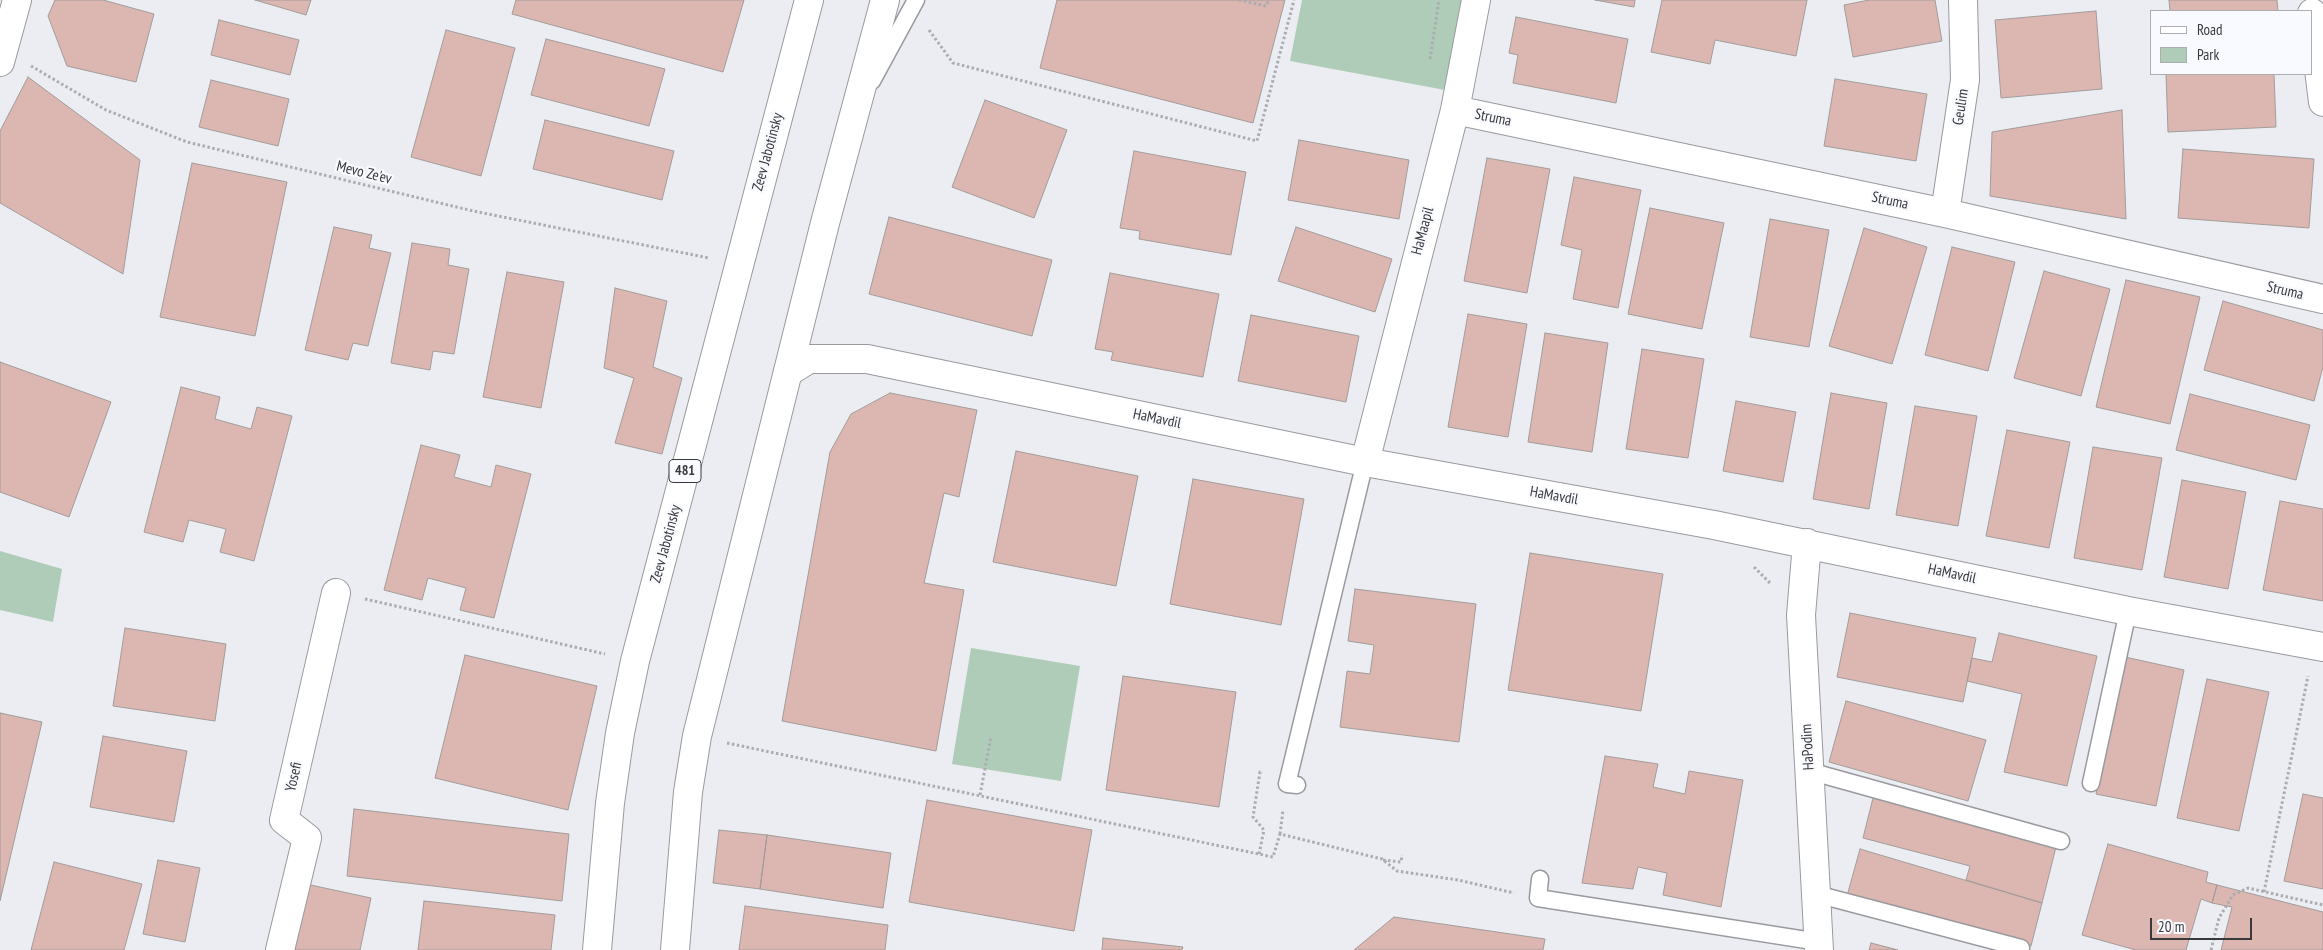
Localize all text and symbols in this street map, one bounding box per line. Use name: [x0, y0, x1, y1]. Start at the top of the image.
legend: [2150, 10, 2313, 75]
text: Road: [2197, 20, 2223, 39]
text: Park: [2197, 45, 2219, 64]
street label: Geulim: [1949, 88, 1973, 126]
street label: Struma: [1473, 105, 1513, 131]
street label: Zeev Jabotinsky: [749, 111, 787, 193]
street label: Mevo Ze'ev: [335, 157, 393, 189]
street label: Struma: [1870, 188, 1910, 214]
street label: HaMaapil: [1408, 205, 1438, 257]
street label: Struma: [2265, 278, 2305, 304]
street label: HaMavdil: [1131, 405, 1183, 433]
road number: 481: [669, 460, 701, 482]
street label: HaMavdil: [1528, 483, 1580, 509]
street label: Zeev Jabotinsky: [647, 503, 685, 585]
street label: HaMavdil: [1926, 560, 1978, 588]
street label: HaPodim: [1798, 723, 1818, 771]
street label: Yosefi: [282, 760, 306, 794]
scale bar: [2153, 908, 2256, 940]
text: 20 m: [2158, 917, 2184, 936]

